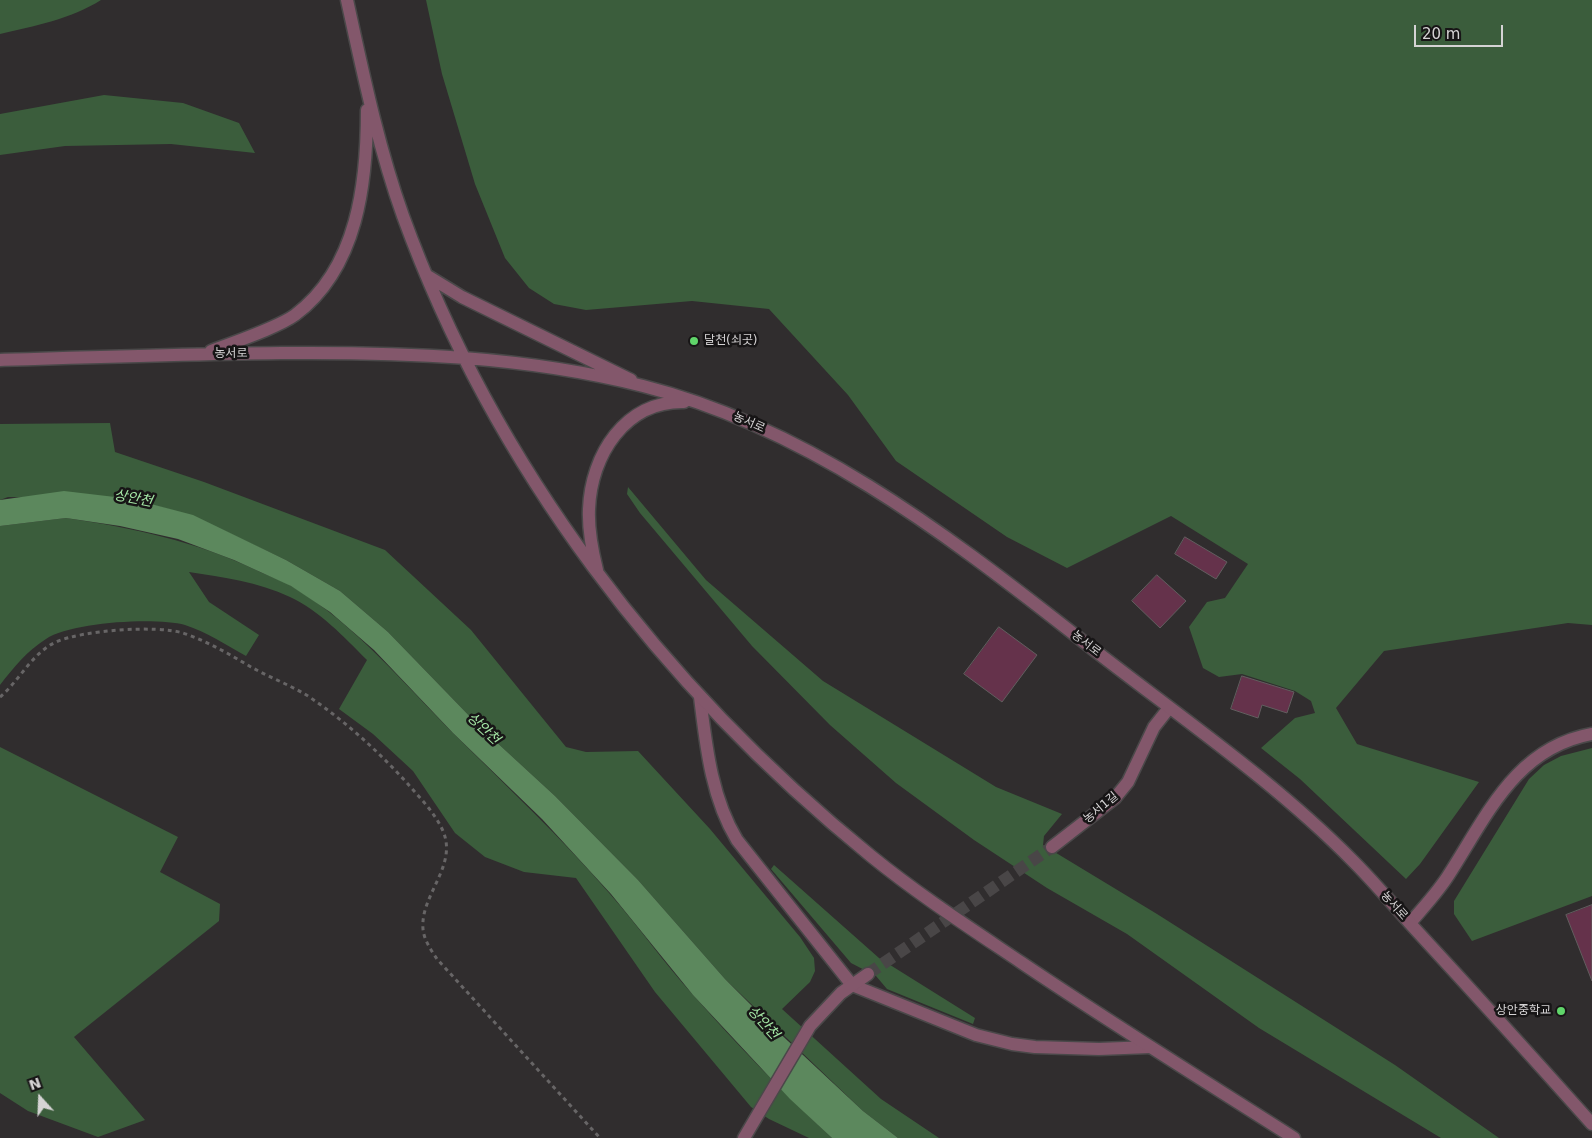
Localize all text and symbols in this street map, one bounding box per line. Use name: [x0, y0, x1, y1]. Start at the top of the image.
scale bar: [1417, 15, 1506, 47]
text: 20 m: [1422, 25, 1460, 43]
place label: 달천(쇠곳): [704, 334, 758, 348]
marker: 달천(쇠곳): [688, 335, 700, 347]
street label: 농서로: [214, 347, 248, 361]
street label: 농서로: [731, 410, 767, 436]
water label: 상안천: [112, 487, 154, 511]
street label: 농서로: [1069, 628, 1103, 660]
water label: 상안천: [463, 710, 503, 748]
street label: 농서1길: [1081, 789, 1121, 827]
street label: 농서로: [1378, 889, 1410, 923]
water label: 상안천: [744, 1003, 782, 1043]
place label: 상안중학교: [1496, 1004, 1551, 1018]
marker: 상안중학교: [1555, 1005, 1567, 1017]
north arrow: [15, 1073, 65, 1123]
text: N: [27, 1074, 43, 1093]

